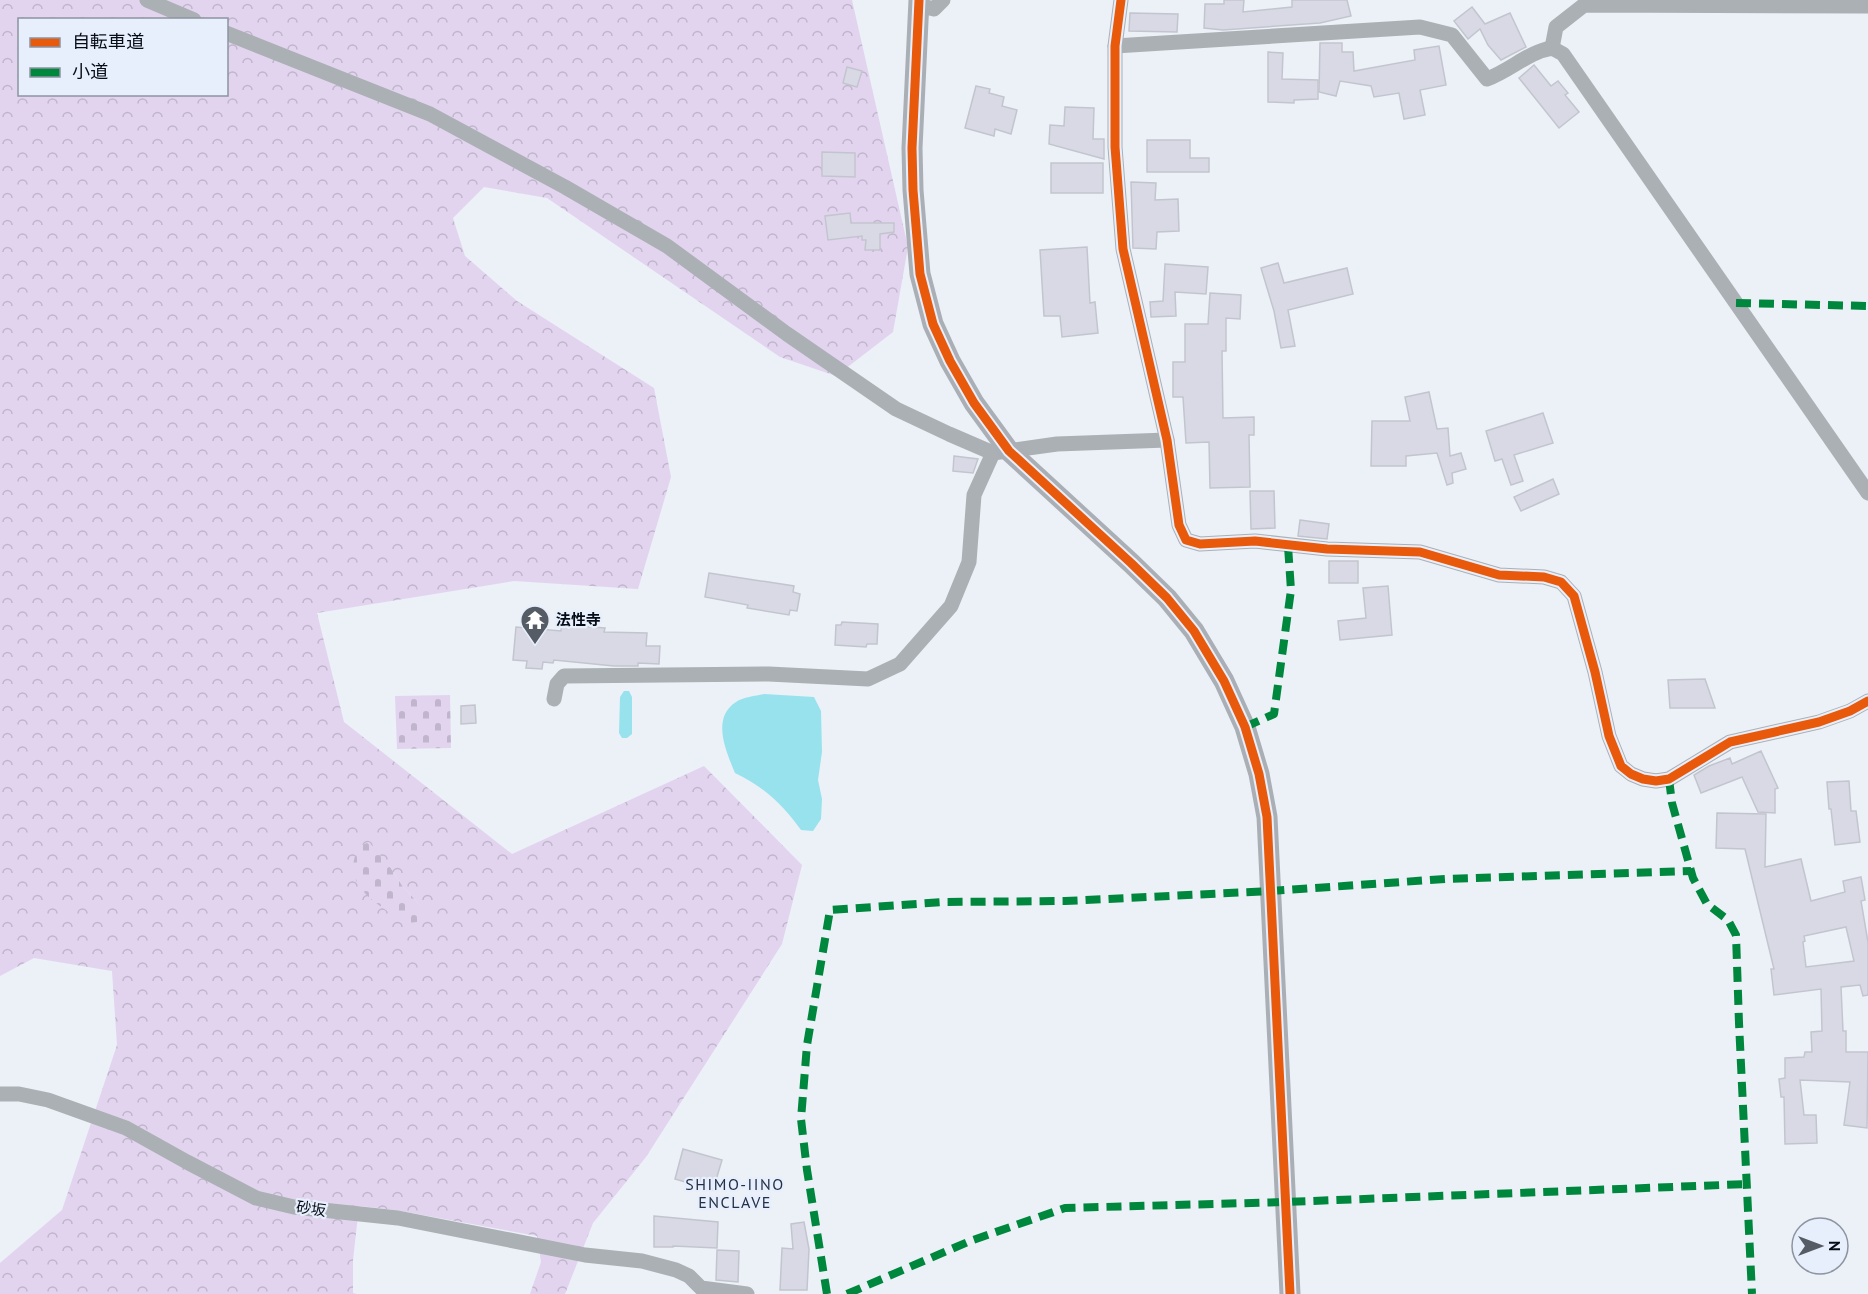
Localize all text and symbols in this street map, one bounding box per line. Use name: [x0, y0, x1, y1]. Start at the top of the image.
legend: [18, 18, 228, 96]
text: 自転車道: [72, 30, 144, 53]
text: 小道: [72, 60, 108, 83]
temple icon: 法性寺: [519, 604, 551, 646]
place label: 法性寺: [556, 610, 601, 629]
district label: SHIMO-IINO ENCLAVE: [685, 1174, 785, 1212]
street label: 砂坂: [295, 1197, 327, 1220]
north arrow: [1790, 1216, 1850, 1276]
text: N: [1825, 1241, 1845, 1251]

